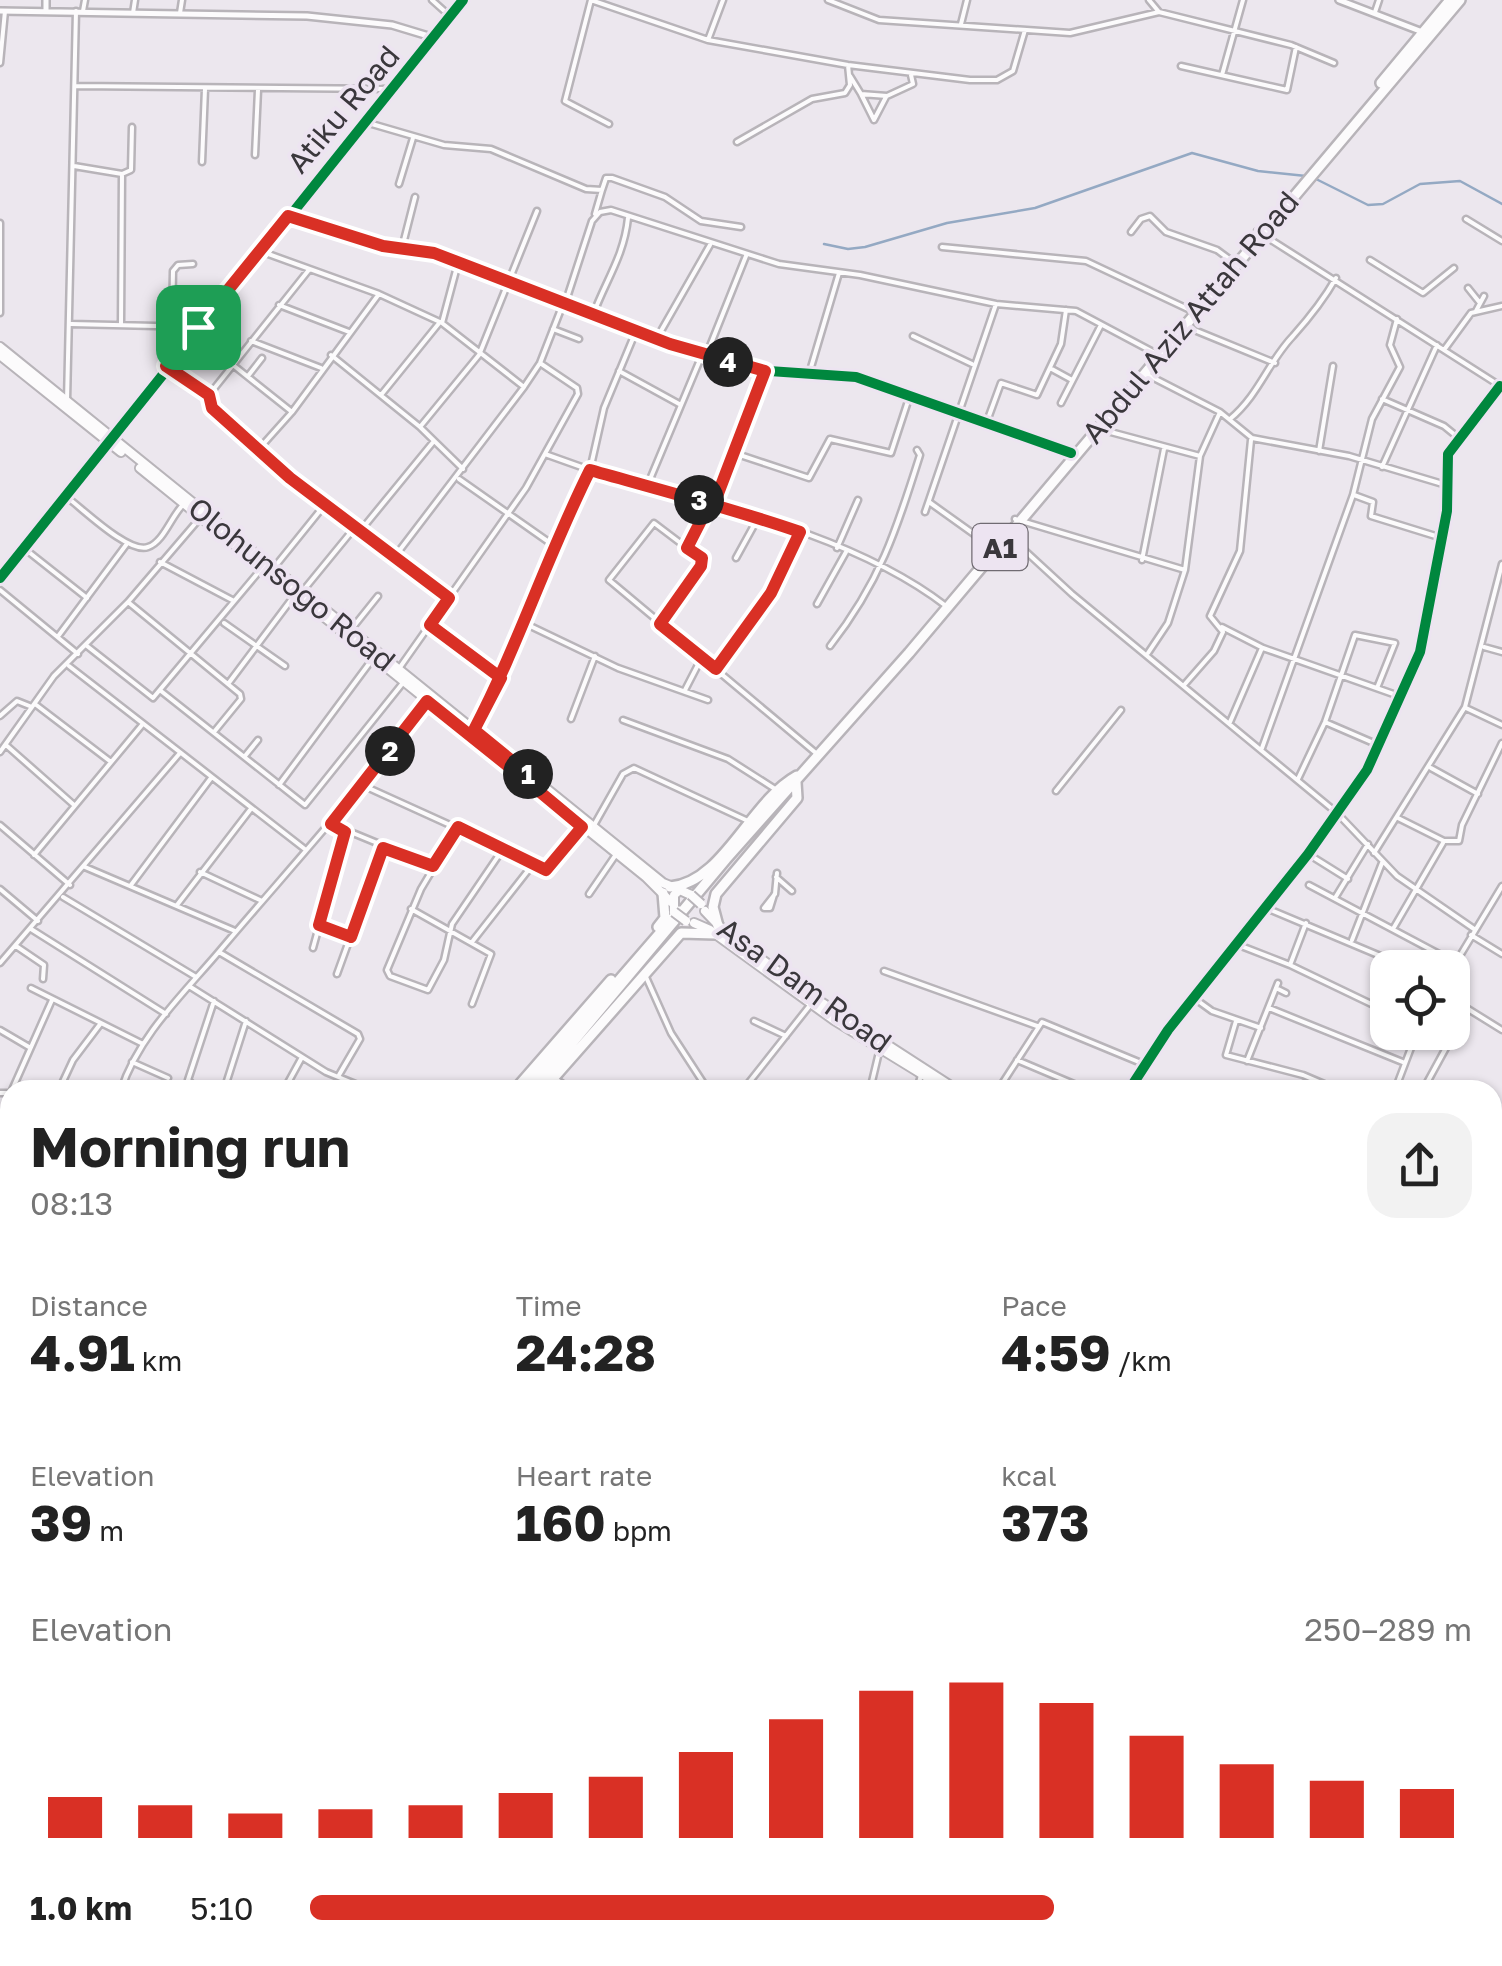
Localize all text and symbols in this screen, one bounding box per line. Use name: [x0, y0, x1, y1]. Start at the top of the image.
street label: Atiku Road: [279, 38, 407, 180]
street label: Abdul Aziz Attah Road: [1074, 184, 1306, 450]
pin: [156, 285, 241, 370]
icon: arrive: [171, 300, 226, 355]
pin: 4: [703, 337, 753, 387]
text: 4: [719, 345, 737, 378]
pin: 3: [674, 475, 724, 525]
text: 3: [690, 483, 708, 516]
street label: Olohunsogo Road: [181, 489, 403, 679]
road number: A1: [972, 524, 1028, 570]
pin: 2: [365, 726, 415, 776]
text: 2: [381, 734, 399, 767]
pin: 1: [503, 749, 553, 799]
text: 1: [521, 757, 535, 790]
street label: Asa Dam Road: [711, 910, 899, 1060]
map controls: [1370, 950, 1470, 1050]
button: locate: [1370, 950, 1470, 1050]
text: Morning run: [30, 1113, 350, 1179]
button: share: [1367, 1113, 1472, 1218]
text: 08:13: [30, 1184, 113, 1222]
text: Distance: [30, 1289, 148, 1322]
text: Time: [516, 1289, 582, 1322]
text: Pace: [1001, 1289, 1067, 1322]
text: 4.91: [30, 1322, 135, 1382]
text: 24:28: [516, 1322, 656, 1382]
text: 4:59: [1001, 1322, 1111, 1382]
text: km: [135, 1344, 182, 1377]
text: /km: [1111, 1344, 1172, 1377]
text: Elevation: [30, 1459, 155, 1492]
text: Heart rate: [516, 1459, 652, 1492]
text: kcal: [1001, 1459, 1057, 1492]
text: 39: [30, 1492, 92, 1552]
text: 160: [516, 1492, 606, 1552]
text: 373: [1001, 1492, 1090, 1552]
text: m: [92, 1514, 124, 1547]
text: bpm: [606, 1514, 672, 1547]
text: Elevation: [30, 1610, 172, 1648]
text: 250–289 m: [1304, 1610, 1472, 1648]
text: 1.0 km: [30, 1889, 132, 1927]
text: 5:10: [190, 1889, 254, 1927]

